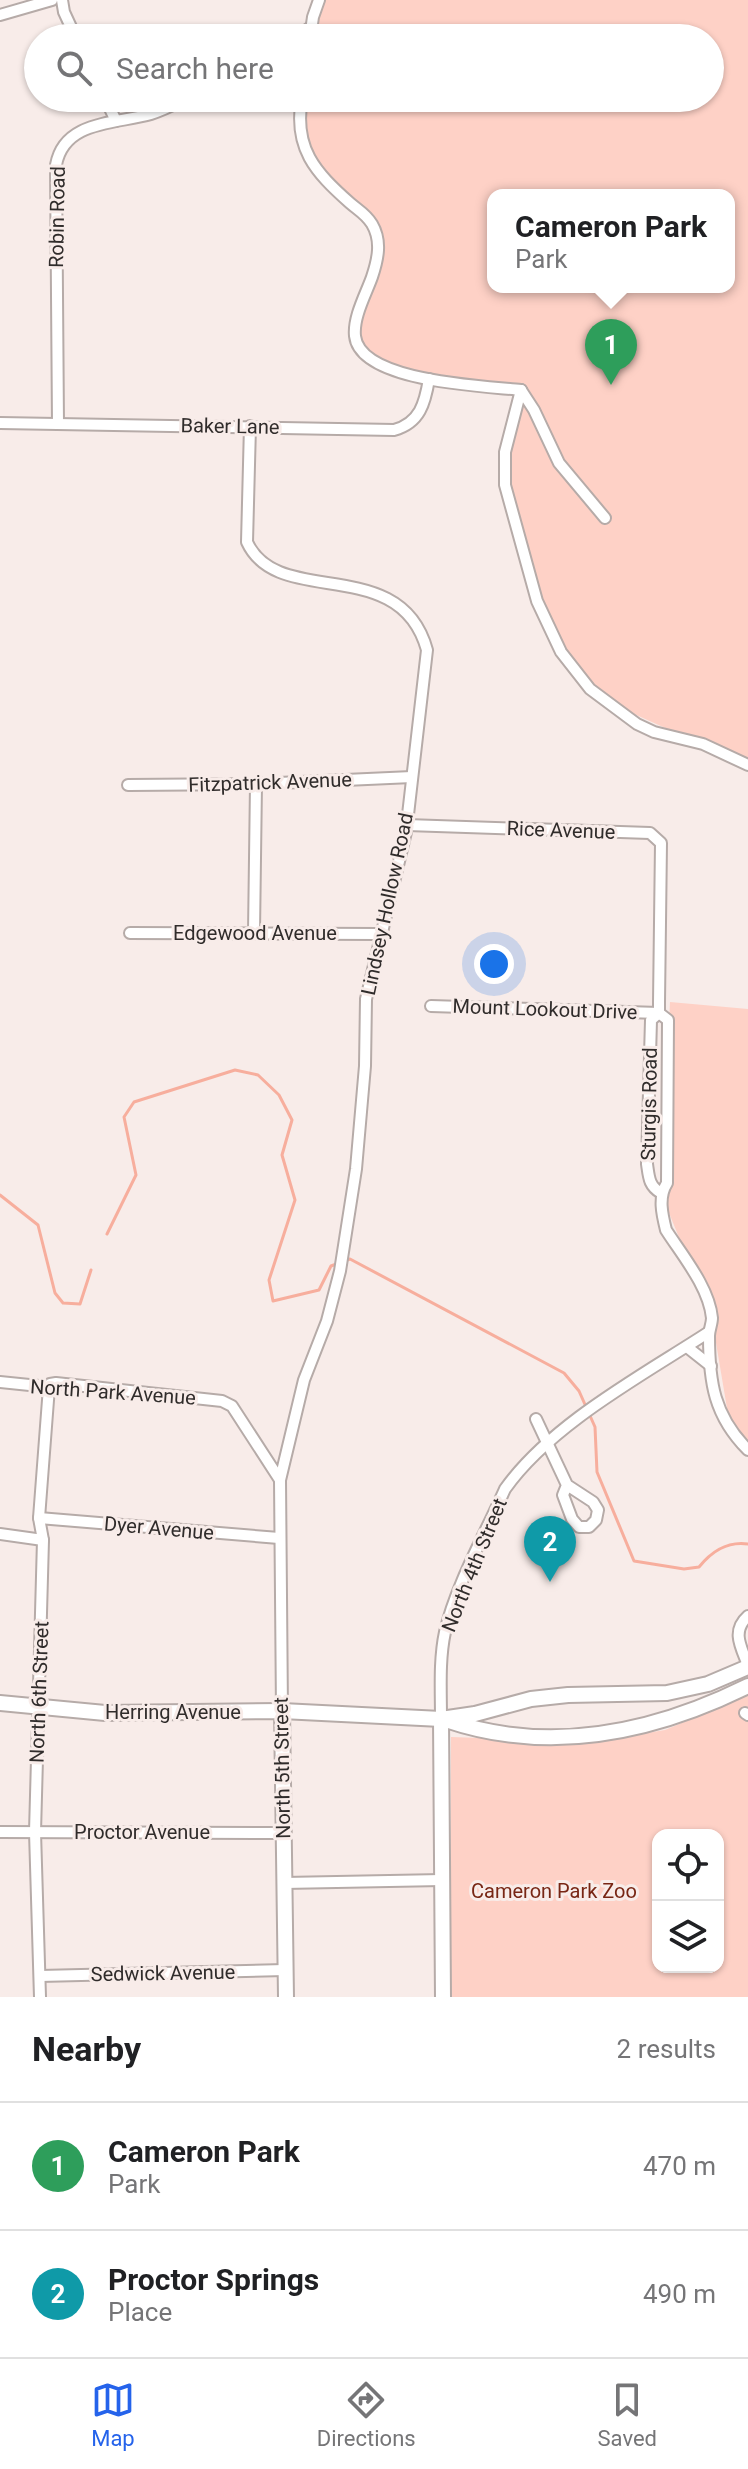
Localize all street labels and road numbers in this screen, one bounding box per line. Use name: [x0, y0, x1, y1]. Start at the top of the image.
street label: Robin Road: [44, 166, 70, 268]
street label: Baker Lane: [180, 413, 280, 439]
street label: Fitzpatrick Avenue: [188, 767, 352, 797]
street label: Lindsey Hollow Road: [356, 811, 418, 997]
street label: Rice Avenue: [506, 816, 616, 844]
street label: Edgewood Avenue: [173, 921, 337, 945]
street label: Mount Lookout Drive: [452, 994, 638, 1024]
street label: Sturgis Road: [636, 1047, 662, 1161]
street label: North Park Avenue: [29, 1374, 197, 1410]
street label: North 4th Street: [436, 1495, 512, 1635]
street label: Dyer Avenue: [103, 1511, 215, 1545]
street label: North 6th Street: [25, 1621, 53, 1763]
street label: North 5th Street: [269, 1697, 295, 1839]
street label: Herring Avenue: [105, 1700, 241, 1724]
street label: Proctor Avenue: [74, 1820, 210, 1844]
street label: Sedwick Avenue: [90, 1960, 236, 1986]

